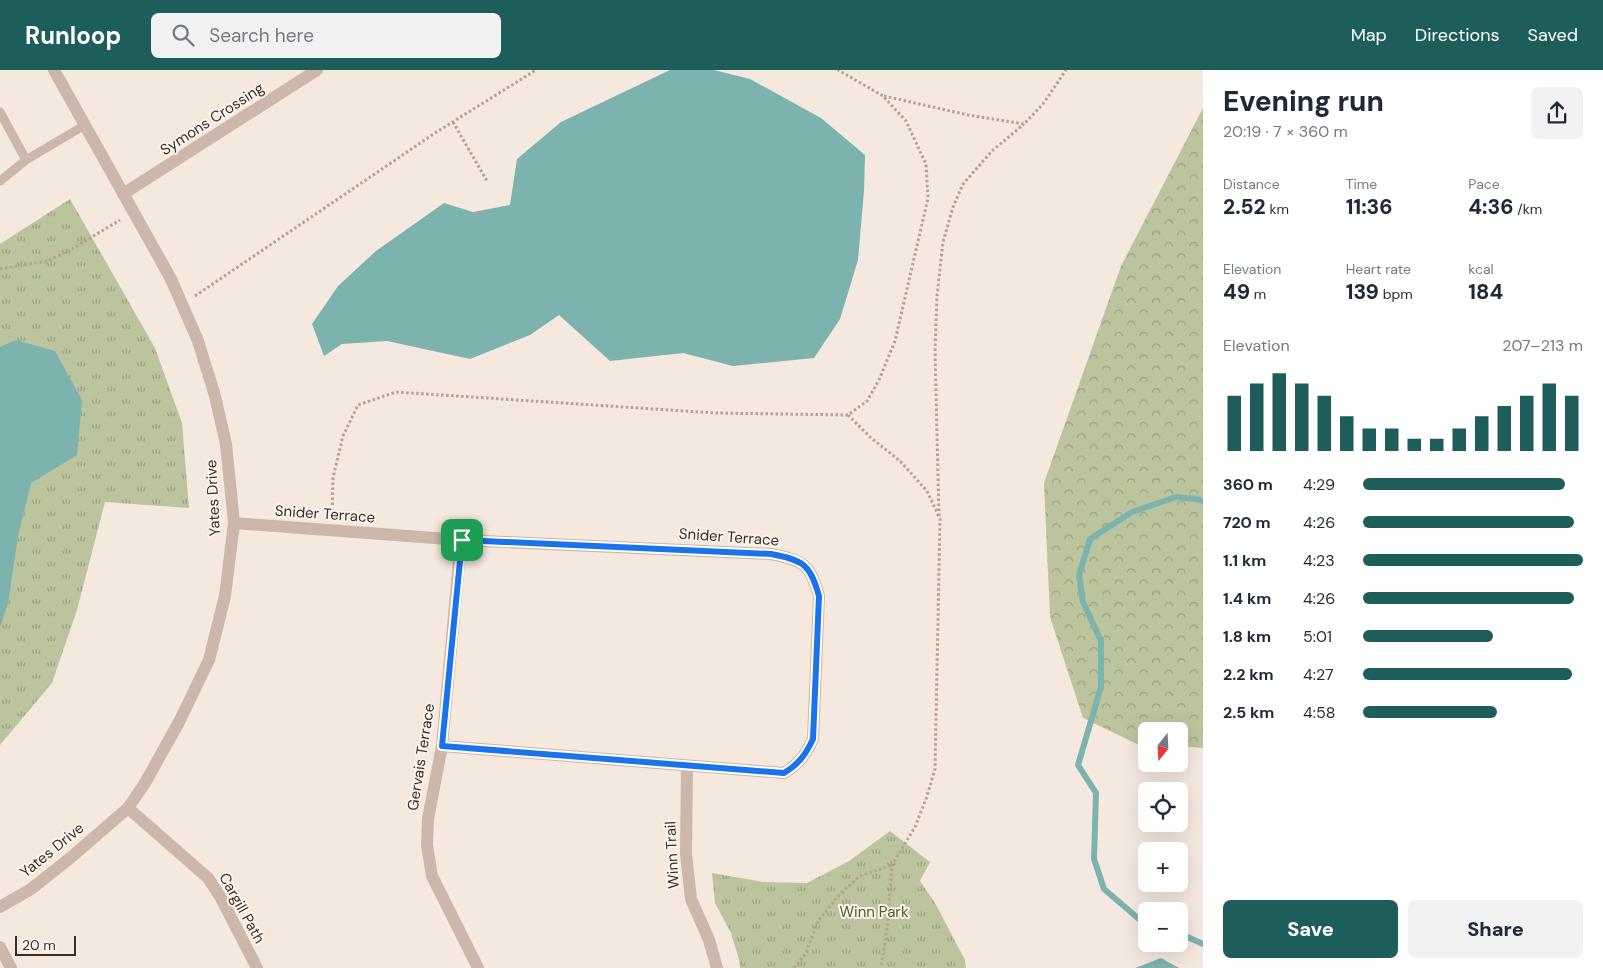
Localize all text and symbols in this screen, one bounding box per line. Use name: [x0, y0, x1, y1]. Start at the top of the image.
search box: [151, 13, 501, 58]
text: Runloop: [25, 20, 121, 51]
icon: search: [169, 21, 197, 49]
text: Search here: [209, 23, 314, 48]
text: Map: [1351, 23, 1387, 47]
text: Directions: [1415, 23, 1500, 47]
text: Saved: [1528, 23, 1578, 47]
street label: Symons Crossing: [156, 78, 268, 160]
text: Evening run: [1223, 83, 1384, 120]
button: share: [1531, 87, 1583, 139]
text: 20:19 · 7 × 360 m: [1223, 121, 1348, 142]
text: Distance: [1223, 175, 1280, 193]
text: Time: [1346, 175, 1377, 193]
text: Pace: [1468, 175, 1500, 193]
text: 2.52: [1223, 193, 1266, 221]
text: 11:36: [1346, 193, 1393, 221]
text: 4:36: [1468, 193, 1514, 221]
text: km: [1266, 200, 1289, 218]
text: /km: [1514, 200, 1542, 218]
text: Elevation: [1223, 260, 1281, 278]
text: Heart rate: [1346, 260, 1411, 278]
text: kcal: [1468, 260, 1494, 278]
text: 49: [1223, 278, 1250, 306]
text: 139: [1346, 278, 1379, 306]
text: 184: [1468, 278, 1503, 306]
text: m: [1250, 285, 1266, 303]
text: bpm: [1379, 285, 1413, 303]
text: Elevation: [1223, 335, 1290, 356]
text: 207–213 m: [1502, 335, 1583, 356]
street label: Yates Drive: [201, 459, 225, 537]
text: 360 m: [1223, 474, 1273, 495]
text: 4:29: [1303, 474, 1335, 495]
street label: Snider Terrace: [274, 501, 376, 527]
text: 720 m: [1223, 512, 1271, 533]
text: 4:26: [1303, 512, 1335, 533]
pin: [441, 519, 483, 561]
street label: Snider Terrace: [678, 524, 780, 550]
icon: arrive: [448, 526, 476, 554]
text: 1.1 km: [1223, 550, 1266, 571]
text: 4:23: [1303, 550, 1335, 571]
text: 1.4 km: [1223, 588, 1271, 609]
text: 4:26: [1303, 588, 1335, 609]
text: 1.8 km: [1223, 626, 1271, 647]
text: 5:01: [1303, 626, 1332, 647]
text: 2.2 km: [1223, 664, 1274, 685]
text: 4:27: [1303, 664, 1333, 685]
street label: Gervais Terrace: [403, 702, 439, 812]
text: 2.5 km: [1223, 702, 1274, 723]
text: 4:58: [1303, 702, 1335, 723]
north arrow: [1138, 722, 1188, 772]
map controls: [1138, 722, 1188, 952]
button: locate: [1138, 782, 1188, 832]
street label: Yates Drive: [16, 818, 88, 882]
street label: Winn Trail: [660, 821, 684, 889]
button: +: [1138, 842, 1188, 892]
street label: Cargill Path: [214, 869, 270, 947]
button: Save: [1223, 900, 1398, 958]
button: Share: [1408, 900, 1583, 958]
park label: Winn Park: [840, 902, 909, 922]
button: −: [1138, 902, 1188, 952]
scale bar: [15, 933, 76, 956]
text: 20 m: [22, 936, 56, 954]

